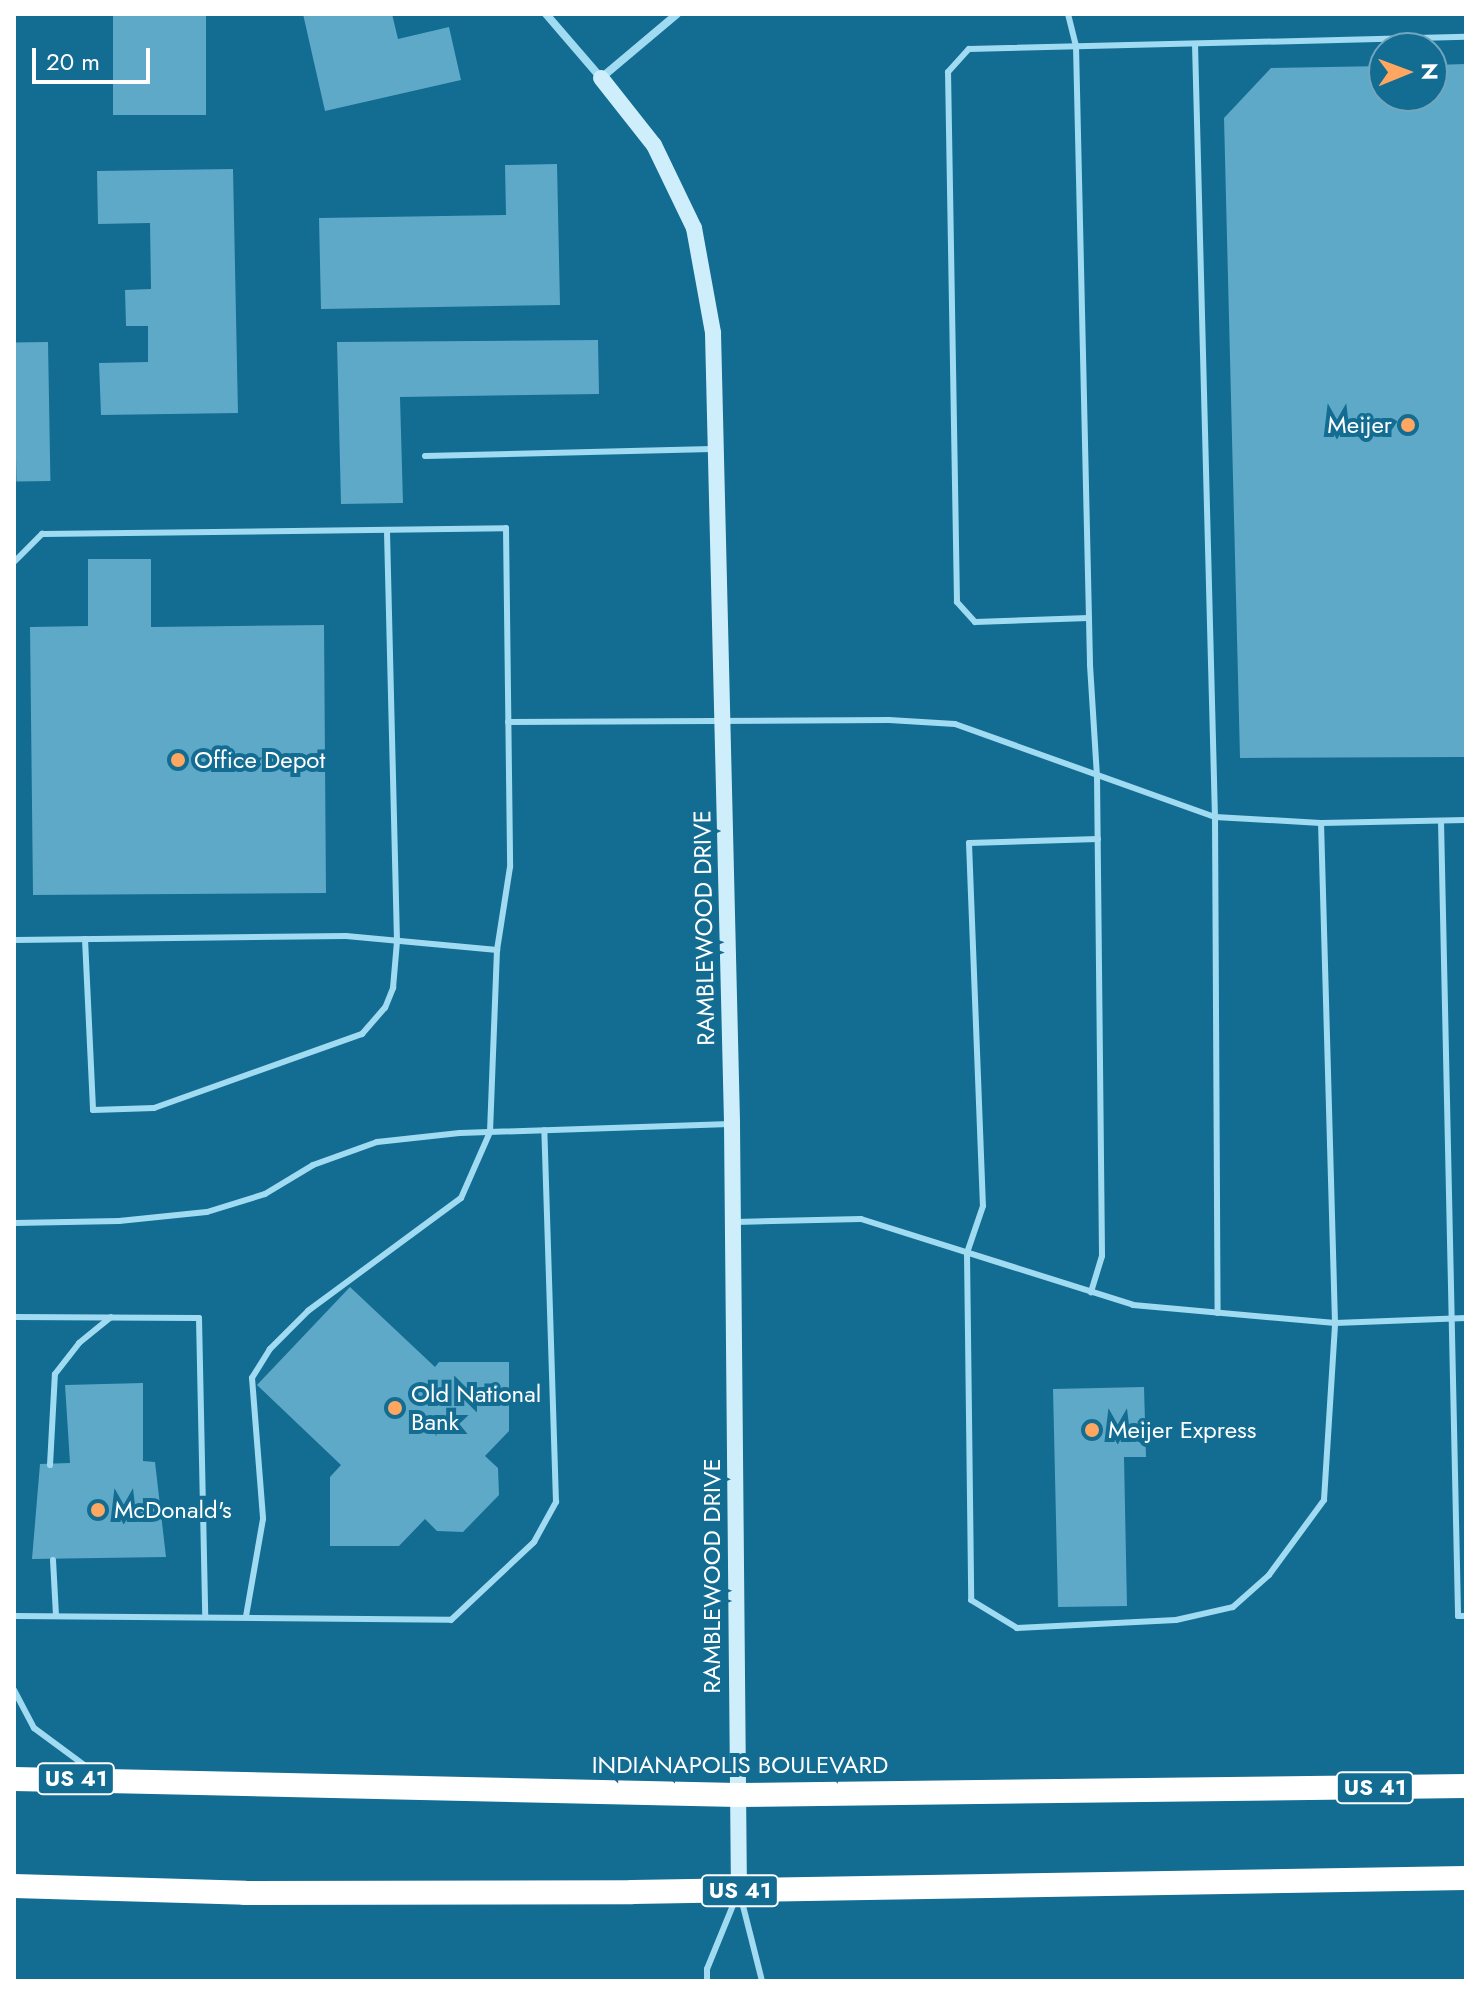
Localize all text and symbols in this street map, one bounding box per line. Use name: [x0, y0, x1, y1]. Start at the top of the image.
scale bar: [36, 32, 154, 82]
north arrow: [1368, 32, 1448, 112]
text: 20 m: [46, 44, 100, 79]
text: N: [1414, 63, 1446, 81]
place label: Meijer: [1327, 411, 1392, 439]
marker: Meijer: [1399, 416, 1417, 434]
place label: Office Depot: [194, 746, 325, 774]
marker: Office Depot: [169, 751, 187, 769]
street label: RAMBLEWOOD DRIVE: [688, 810, 720, 1046]
place label: Old National Bank: [411, 1380, 541, 1436]
marker: Old National Bank: [386, 1399, 404, 1417]
place label: Meijer Express: [1108, 1416, 1256, 1444]
marker: Meijer Express: [1083, 1421, 1101, 1439]
street label: RAMBLEWOOD DRIVE: [698, 1458, 726, 1694]
place label: McDonald's: [114, 1496, 232, 1524]
marker: McDonald's: [89, 1501, 107, 1519]
street label: INDIANAPOLIS BOULEVARD: [592, 1751, 888, 1779]
road number: US 41: [36, 1761, 116, 1797]
road number: US 41: [1335, 1770, 1415, 1806]
road number: US 41: [700, 1873, 780, 1909]

